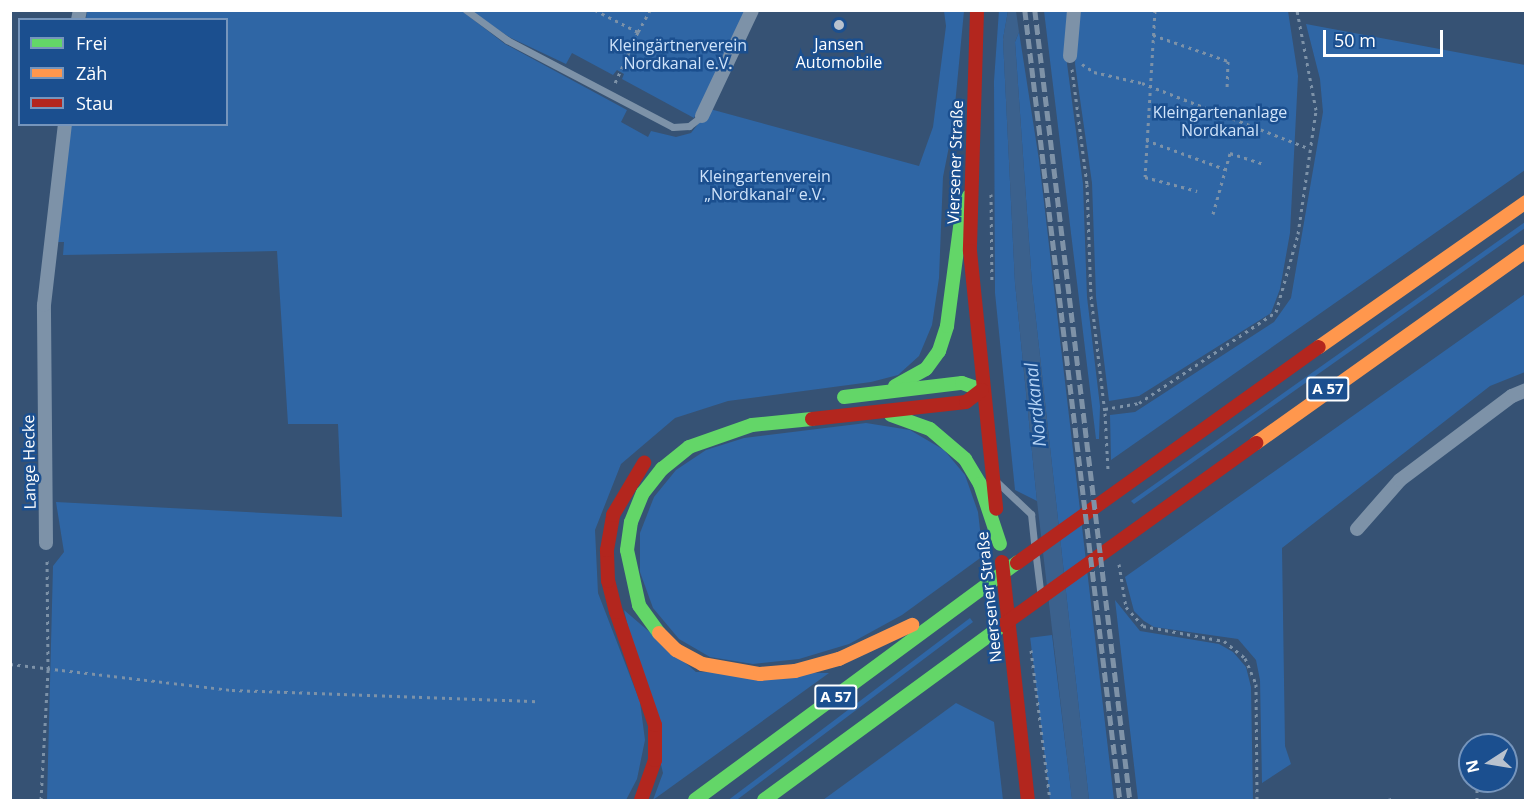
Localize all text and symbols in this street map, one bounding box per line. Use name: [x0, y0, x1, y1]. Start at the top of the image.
legend: [18, 18, 228, 126]
marker: Jansen Automobile: [832, 18, 846, 32]
scale bar: [1326, 18, 1446, 56]
text: 50 m: [1334, 28, 1376, 52]
text: Frei: [76, 31, 107, 55]
place label: Jansen Automobile: [796, 34, 882, 72]
park label: Kleingärtnerverein Nordkanal e.V.: [609, 35, 747, 73]
text: Zäh: [76, 61, 107, 85]
text: Stau: [76, 91, 113, 115]
street label: Viersener Straße: [943, 100, 967, 224]
park label: Kleingartenanlage Nordkanal: [1153, 102, 1287, 140]
park label: Kleingartenverein „Nordkanal“ e.V.: [699, 166, 831, 204]
water label: Nordkanal: [1020, 362, 1050, 448]
road number: A 57: [1306, 377, 1350, 401]
street label: Lange Hecke: [19, 414, 39, 510]
street label: Neersener Straße: [973, 531, 1005, 663]
road number: A 57: [814, 685, 858, 709]
north arrow: [1458, 733, 1518, 793]
text: N: [1460, 758, 1484, 775]

